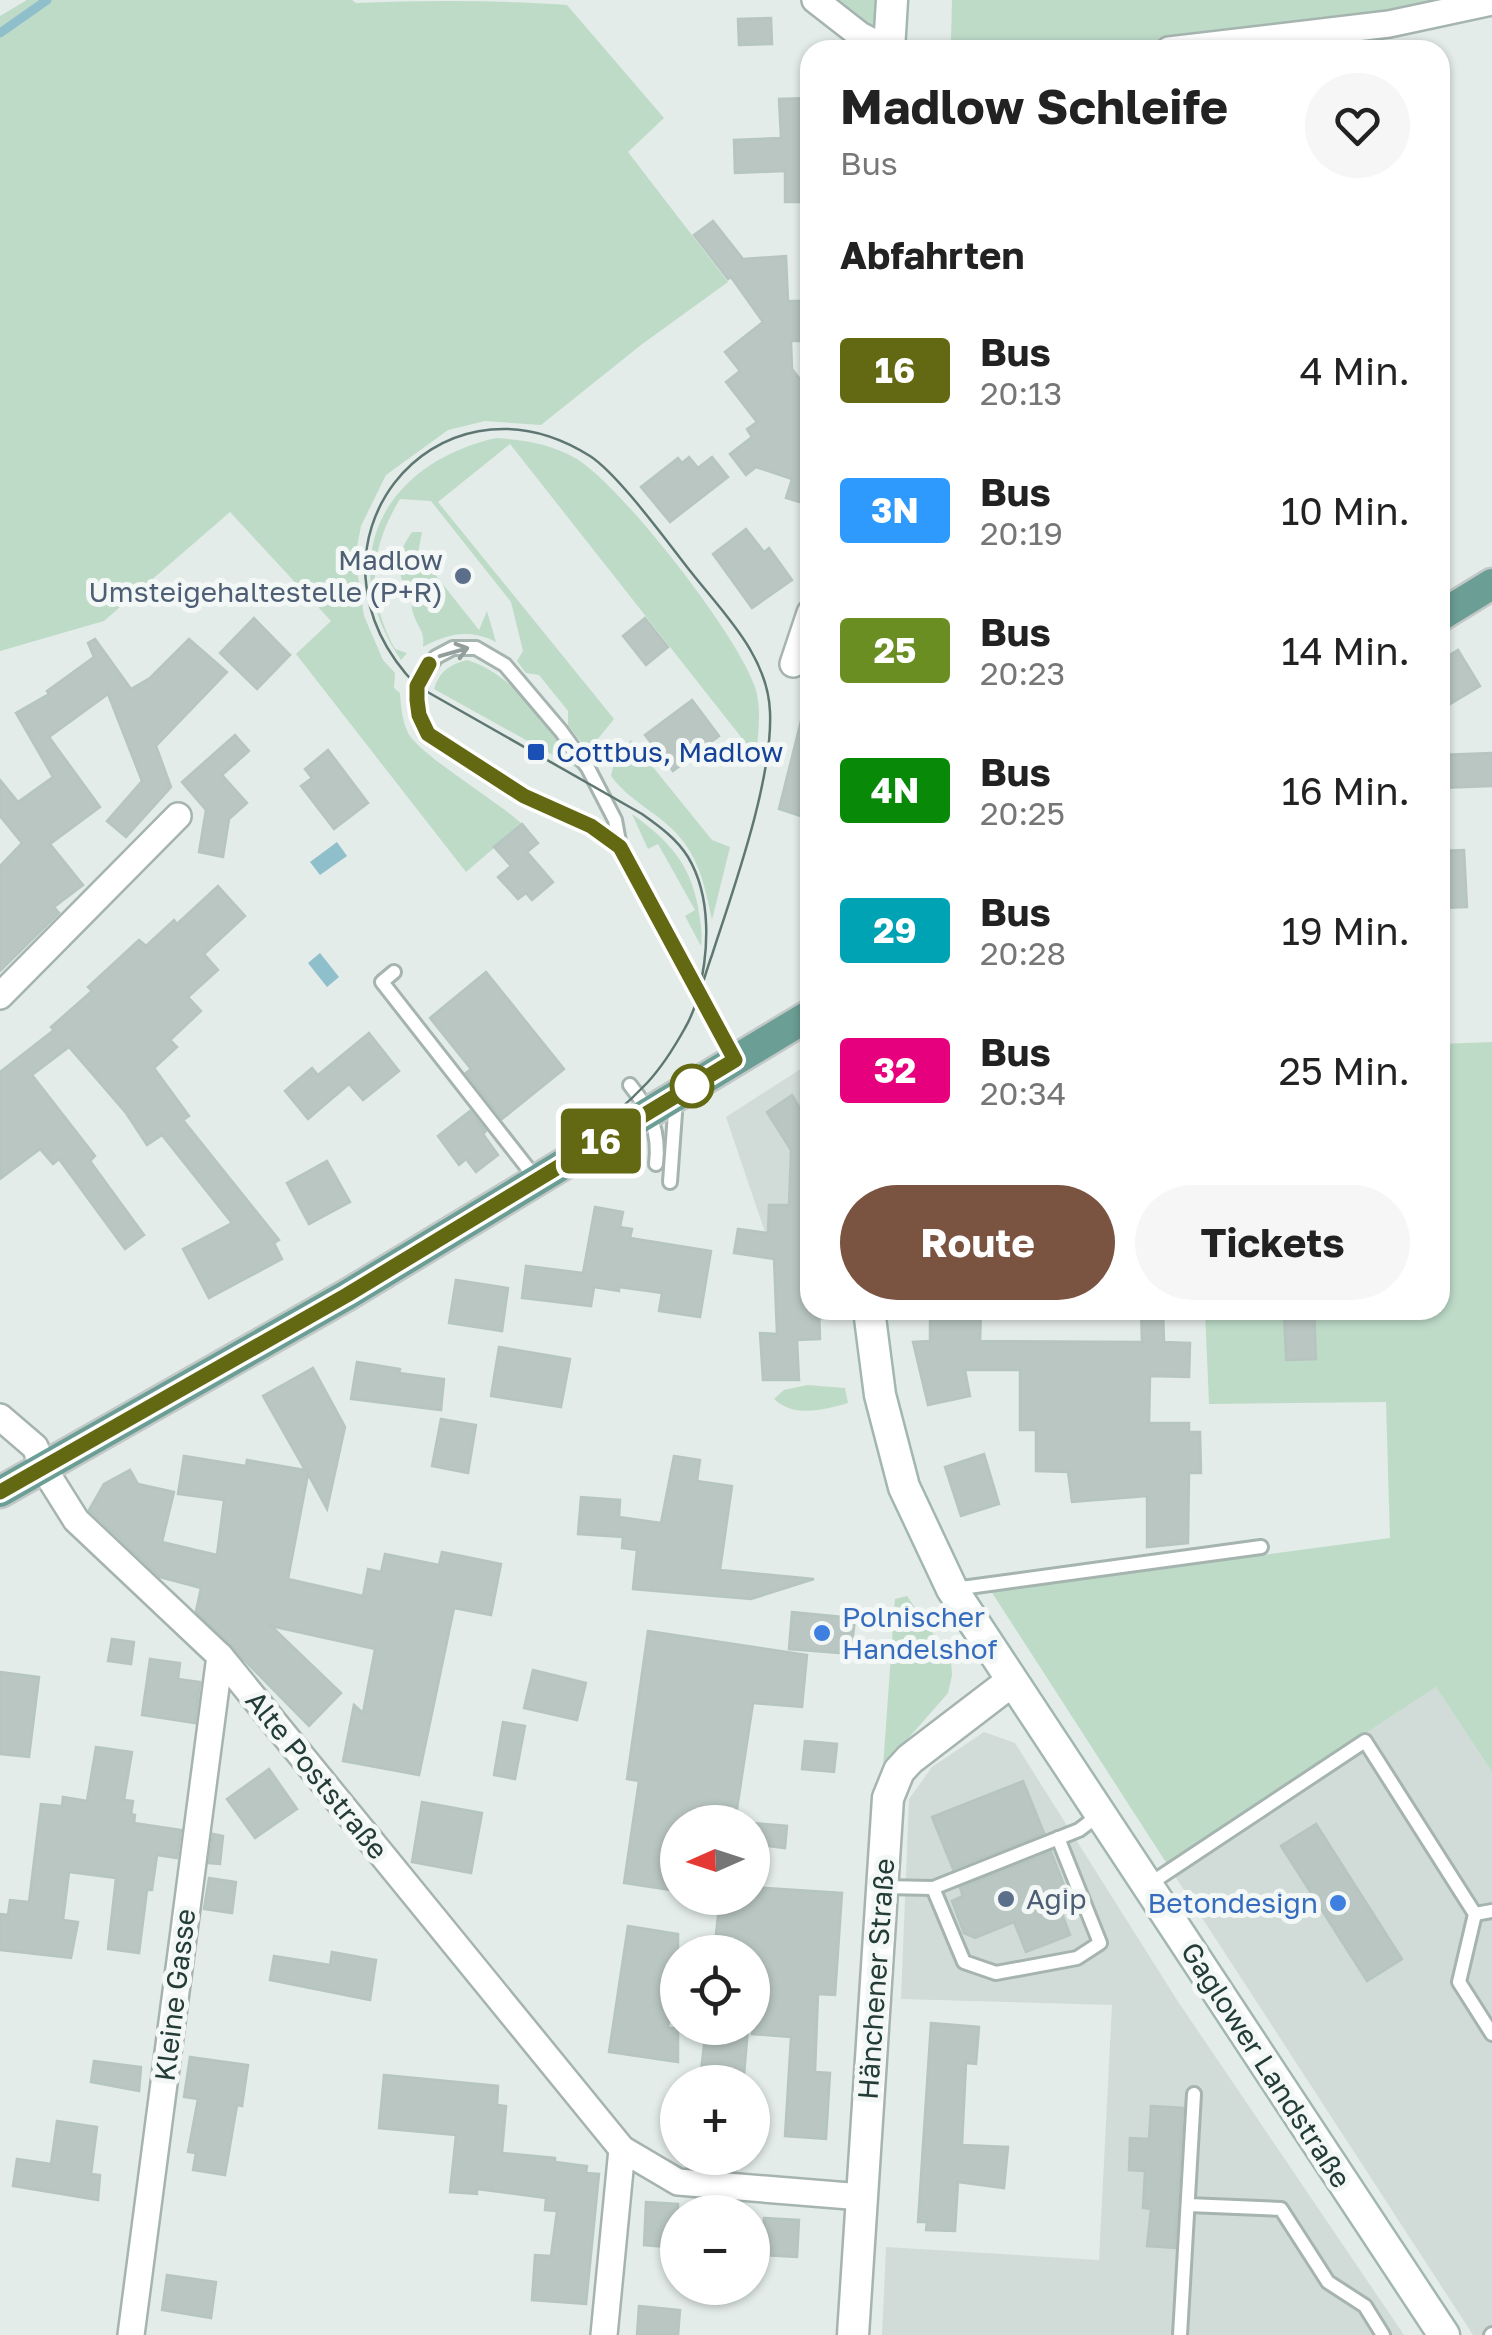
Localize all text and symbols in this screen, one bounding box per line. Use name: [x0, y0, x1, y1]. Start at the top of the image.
button: heart: [1305, 73, 1410, 178]
text: Madlow Schleife: [840, 77, 1228, 135]
text: Bus: [840, 144, 898, 182]
text: Abfahrten: [840, 232, 1024, 277]
text: Bus: [980, 329, 1051, 374]
text: 4 Min.: [1300, 348, 1410, 393]
text: 16: [875, 349, 915, 391]
text: 20:13: [980, 374, 1062, 412]
text: Bus: [980, 469, 1051, 514]
text: 10 Min.: [1281, 488, 1410, 533]
text: 3N: [871, 489, 919, 531]
text: 20:19: [980, 514, 1063, 552]
place label: Madlow Umsteigehaltestelle (P+R): [88, 543, 443, 608]
marker: Madlow Umsteigehaltestelle (P+R): [452, 565, 474, 587]
text: Bus: [980, 609, 1051, 654]
text: 14 Min.: [1281, 628, 1410, 673]
text: 25: [874, 629, 916, 671]
one-way arrow: [437, 641, 469, 660]
text: 20:23: [980, 654, 1065, 692]
place label: Cottbus, Madlow: [556, 735, 783, 768]
marker: Cottbus, Madlow: [525, 741, 547, 763]
text: Bus: [980, 749, 1051, 794]
text: 16 Min.: [1281, 768, 1410, 813]
text: 4N: [871, 769, 919, 811]
text: 20:25: [980, 794, 1065, 832]
text: Bus: [980, 889, 1051, 934]
text: 19 Min.: [1281, 908, 1410, 953]
text: 29: [873, 909, 917, 951]
text: 20:28: [980, 934, 1066, 972]
text: Bus: [980, 1029, 1051, 1074]
text: 25 Min.: [1279, 1048, 1410, 1093]
text: 32: [874, 1049, 916, 1091]
unlabelled marker: [671, 1065, 713, 1107]
text: 20:34: [980, 1074, 1066, 1112]
line badge: 16: [556, 1108, 646, 1174]
text: 16: [581, 1120, 621, 1162]
button: Route: [840, 1185, 1115, 1300]
button: Tickets: [1135, 1185, 1410, 1300]
place label: Polnischer Handelshof: [842, 1600, 998, 1665]
marker: Polnischer Handelshof: [811, 1622, 833, 1644]
street label: Alte Poststraße: [239, 1684, 395, 1865]
north arrow: [660, 1805, 770, 1915]
map controls: [660, 1805, 770, 2305]
street label: Hänchener Straße: [851, 1857, 900, 2101]
place label: Agip: [1026, 1882, 1086, 1915]
place label: Betondesign: [1148, 1886, 1318, 1919]
marker: Agip: [995, 1888, 1017, 1910]
marker: Betondesign: [1327, 1892, 1349, 1914]
street label: Kleine Gasse: [148, 1907, 201, 2083]
button: locate: [660, 1935, 770, 2045]
street label: Gaglower Landstraße: [1175, 1936, 1358, 2194]
button: +: [660, 2065, 770, 2175]
button: −: [660, 2195, 770, 2305]

